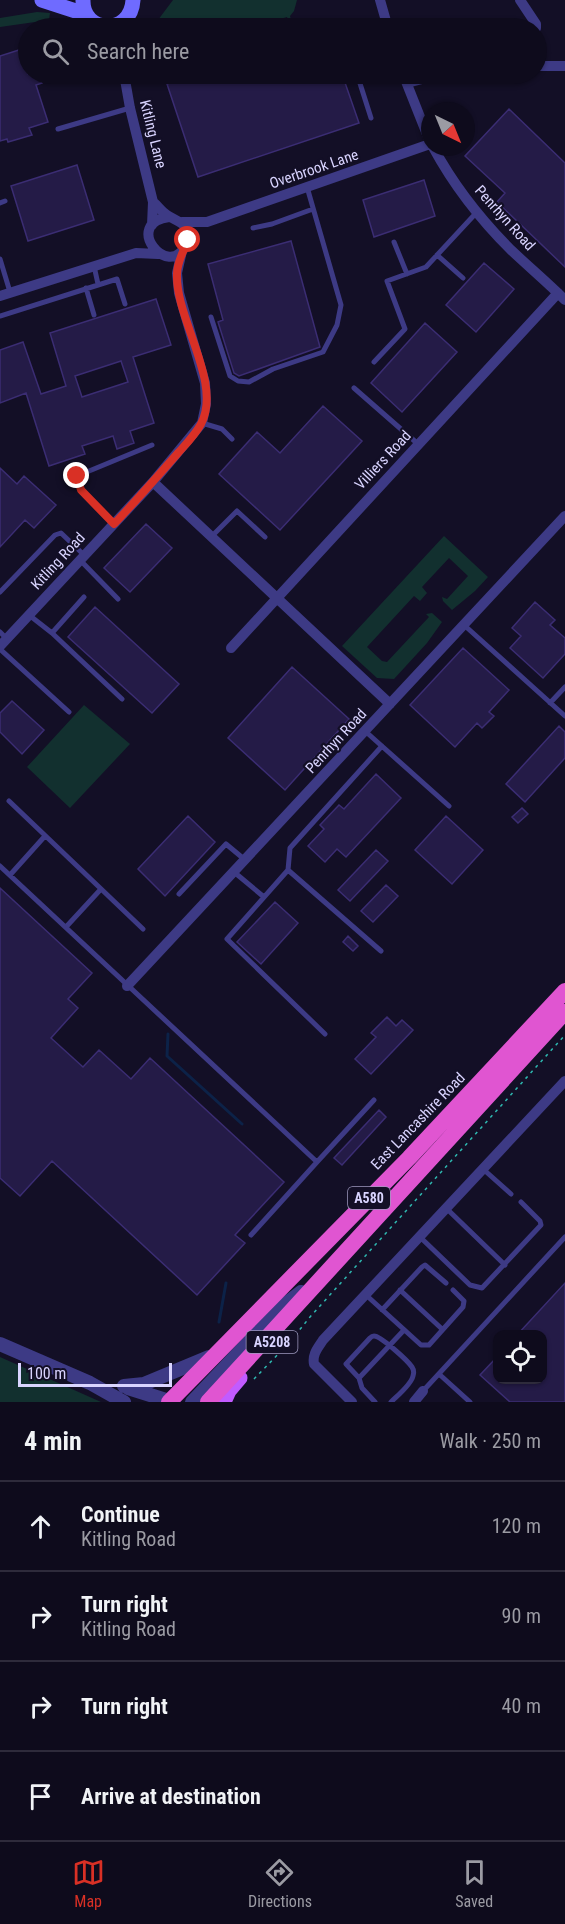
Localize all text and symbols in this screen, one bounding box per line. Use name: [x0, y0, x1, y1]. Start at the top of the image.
search box: [18, 18, 547, 84]
icon: search: [39, 35, 72, 68]
text: Search here: [87, 39, 189, 64]
street label: Kitling Lane: [136, 98, 170, 170]
north arrow: [421, 102, 475, 156]
street label: Overbrook Lane: [267, 145, 361, 193]
street label: Penrhyn Road: [471, 182, 539, 254]
route start: [174, 226, 200, 252]
street label: Villiers Road: [351, 427, 415, 493]
route end: [63, 462, 89, 488]
street label: Kitling Road: [27, 529, 89, 593]
street label: Penrhyn Road: [302, 705, 370, 777]
street label: East Lancashire Road: [367, 1069, 469, 1173]
road number: A580: [348, 1187, 390, 1209]
map controls: [493, 1330, 547, 1384]
button: locate: [493, 1330, 547, 1384]
road number: A5208: [246, 1331, 298, 1353]
scale bar: [18, 1360, 172, 1388]
text: 100 m: [27, 1364, 66, 1383]
text: 4 min: [24, 1426, 82, 1456]
text: Walk · 250 m: [440, 1429, 541, 1453]
text: Continue: [81, 1502, 160, 1527]
icon: ahead: [24, 1510, 57, 1543]
text: 120 m: [492, 1514, 541, 1538]
text: Kitling Road: [81, 1527, 176, 1551]
text: Turn right: [81, 1592, 168, 1617]
icon: right: [24, 1600, 57, 1633]
text: 90 m: [502, 1604, 541, 1628]
text: Kitling Road: [81, 1617, 176, 1641]
icon: right: [24, 1690, 57, 1723]
text: Turn right: [81, 1694, 168, 1719]
text: 40 m: [502, 1694, 541, 1718]
icon: arrive: [24, 1780, 57, 1813]
text: Arrive at destination: [81, 1784, 261, 1809]
tab: Map: [72, 1856, 105, 1911]
tab: Directions: [248, 1856, 312, 1911]
tab: Saved: [455, 1856, 493, 1911]

